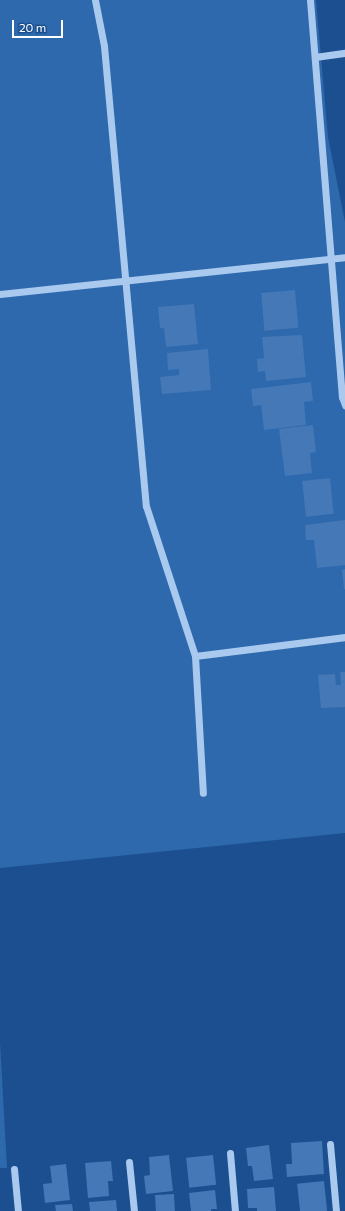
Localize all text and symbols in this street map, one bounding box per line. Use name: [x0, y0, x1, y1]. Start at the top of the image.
scale bar: [14, 12, 65, 38]
text: 20 m: [19, 20, 46, 34]

